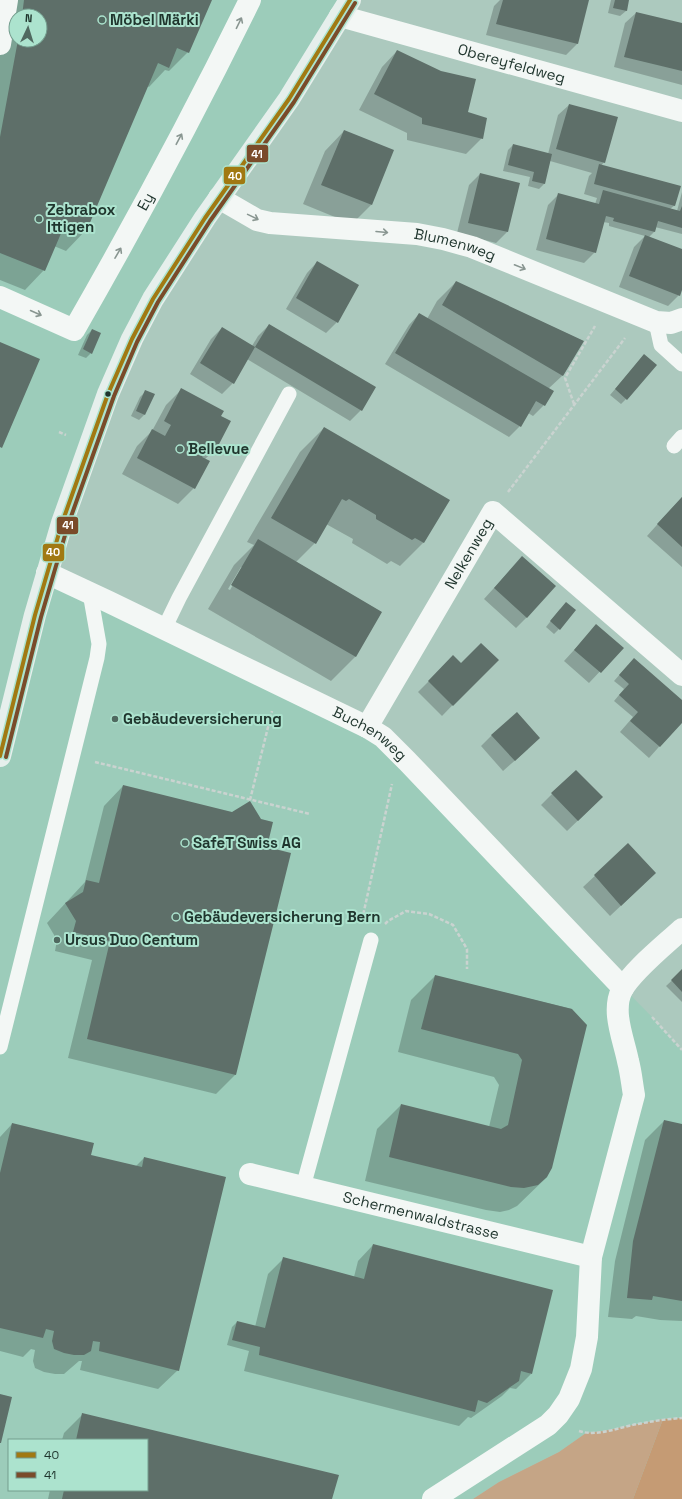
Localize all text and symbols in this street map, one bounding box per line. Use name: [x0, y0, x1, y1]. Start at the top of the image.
north arrow: [8, 8, 48, 48]
place label: Möbel Märki: [110, 10, 199, 29]
text: N: [25, 11, 33, 25]
marker: Möbel Märki: [97, 15, 107, 25]
one-way arrow: [236, 18, 243, 30]
street label: Obereyfeldweg: [456, 39, 568, 87]
one-way arrow: [176, 133, 183, 145]
line badge: 41: [246, 144, 269, 163]
text: 41: [251, 147, 263, 161]
line badge: 40: [223, 166, 246, 185]
text: 40: [228, 169, 242, 183]
street label: Ey: [133, 189, 158, 214]
place label: Zebrabox Ittigen: [47, 200, 115, 236]
marker: Zebrabox Ittigen: [34, 214, 44, 224]
one-way arrow: [247, 214, 259, 221]
street label: Blumenweg: [413, 224, 499, 265]
one-way arrow: [375, 228, 388, 235]
one-way arrow: [114, 248, 122, 260]
one-way arrow: [514, 264, 526, 271]
one-way arrow: [29, 309, 41, 317]
unlabelled marker: [103, 389, 113, 399]
place label: Bellevue: [188, 439, 250, 458]
marker: Bellevue: [175, 444, 185, 454]
street label: Nelkenweg: [440, 515, 496, 592]
line badge: 41: [56, 516, 79, 535]
text: 41: [62, 518, 74, 532]
line badge: 40: [42, 543, 65, 562]
text: 40: [46, 545, 60, 559]
street label: Buchenweg: [330, 702, 411, 764]
place label: Gebäudeversicherung: [123, 709, 282, 728]
marker: Gebäudeversicherung: [110, 714, 120, 724]
place label: SafeT Swiss AG: [193, 833, 301, 852]
marker: SafeT Swiss AG: [180, 838, 190, 848]
place label: Gebäudeversicherung Bern: [184, 907, 380, 926]
marker: Gebäudeversicherung Bern: [171, 912, 181, 922]
place label: Ursus Duo Centum: [65, 930, 198, 949]
marker: Ursus Duo Centum: [52, 935, 62, 945]
street label: Schermenwaldstrasse: [341, 1187, 501, 1243]
legend: [8, 1439, 148, 1491]
text: 40: [44, 1447, 59, 1463]
text: 41: [44, 1467, 56, 1483]

